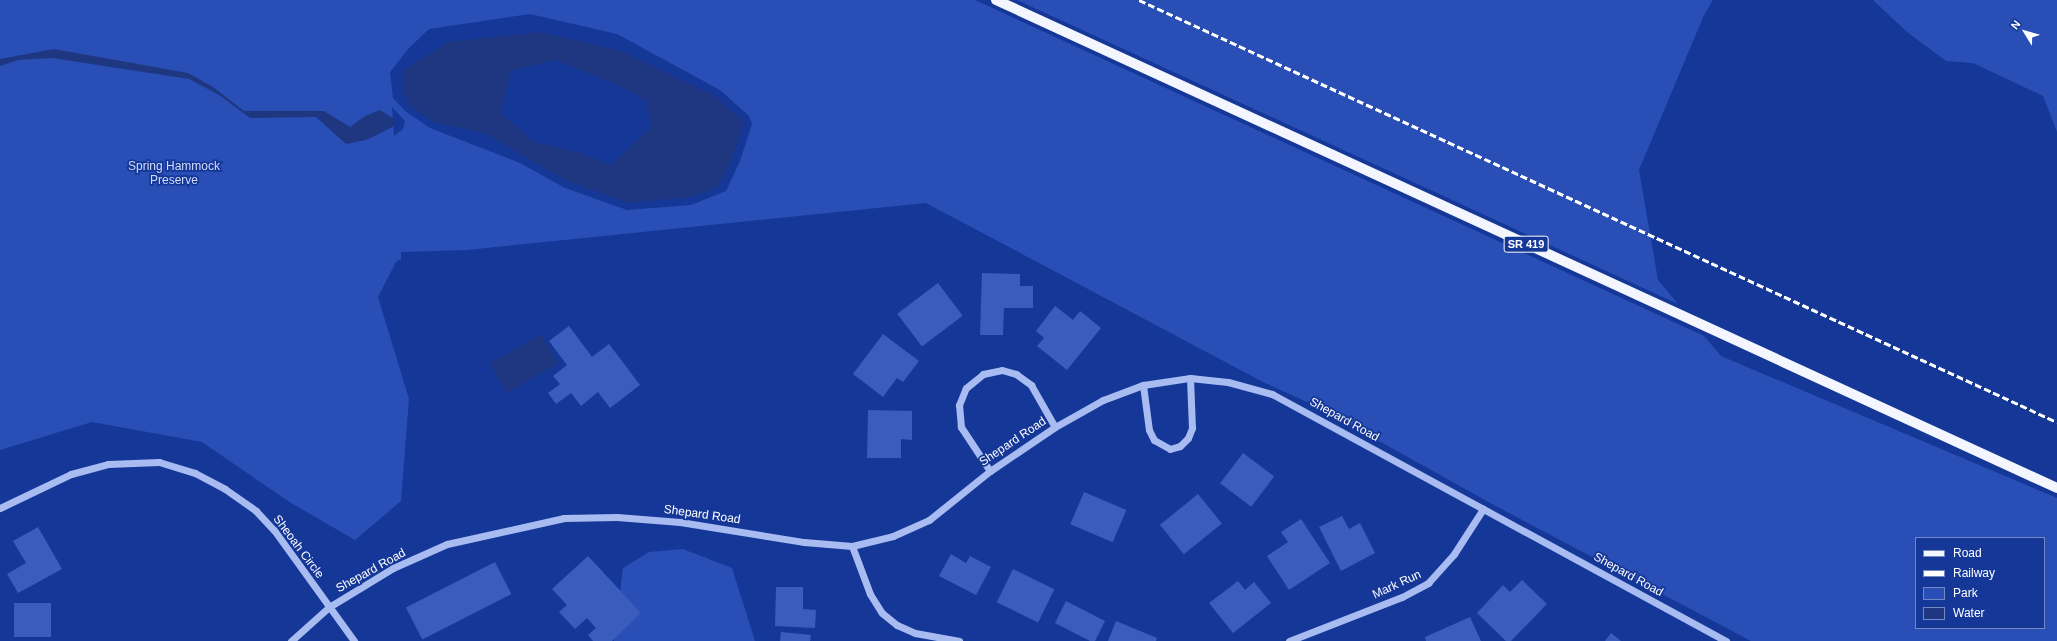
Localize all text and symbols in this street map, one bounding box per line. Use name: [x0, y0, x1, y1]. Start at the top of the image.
north arrow: [2005, 12, 2045, 52]
text: N: [2008, 18, 2023, 32]
park label: Spring Hammock Preserve: [128, 160, 220, 188]
road number: SR 419: [1503, 235, 1549, 253]
street label: Shepard Road: [1307, 395, 1381, 445]
street label: Shepard Road: [977, 414, 1049, 470]
street label: Shepard Road: [663, 502, 741, 528]
street label: Sheoah Circle: [270, 513, 326, 581]
legend: [1915, 537, 2045, 629]
street label: Shepard Road: [334, 546, 408, 596]
text: Road: [1953, 546, 1982, 560]
street label: Shepard Road: [1591, 550, 1665, 600]
text: Railway: [1953, 566, 1995, 580]
street label: Mark Run: [1370, 567, 1424, 603]
text: Park: [1953, 586, 1978, 600]
text: Water: [1953, 606, 1985, 620]

